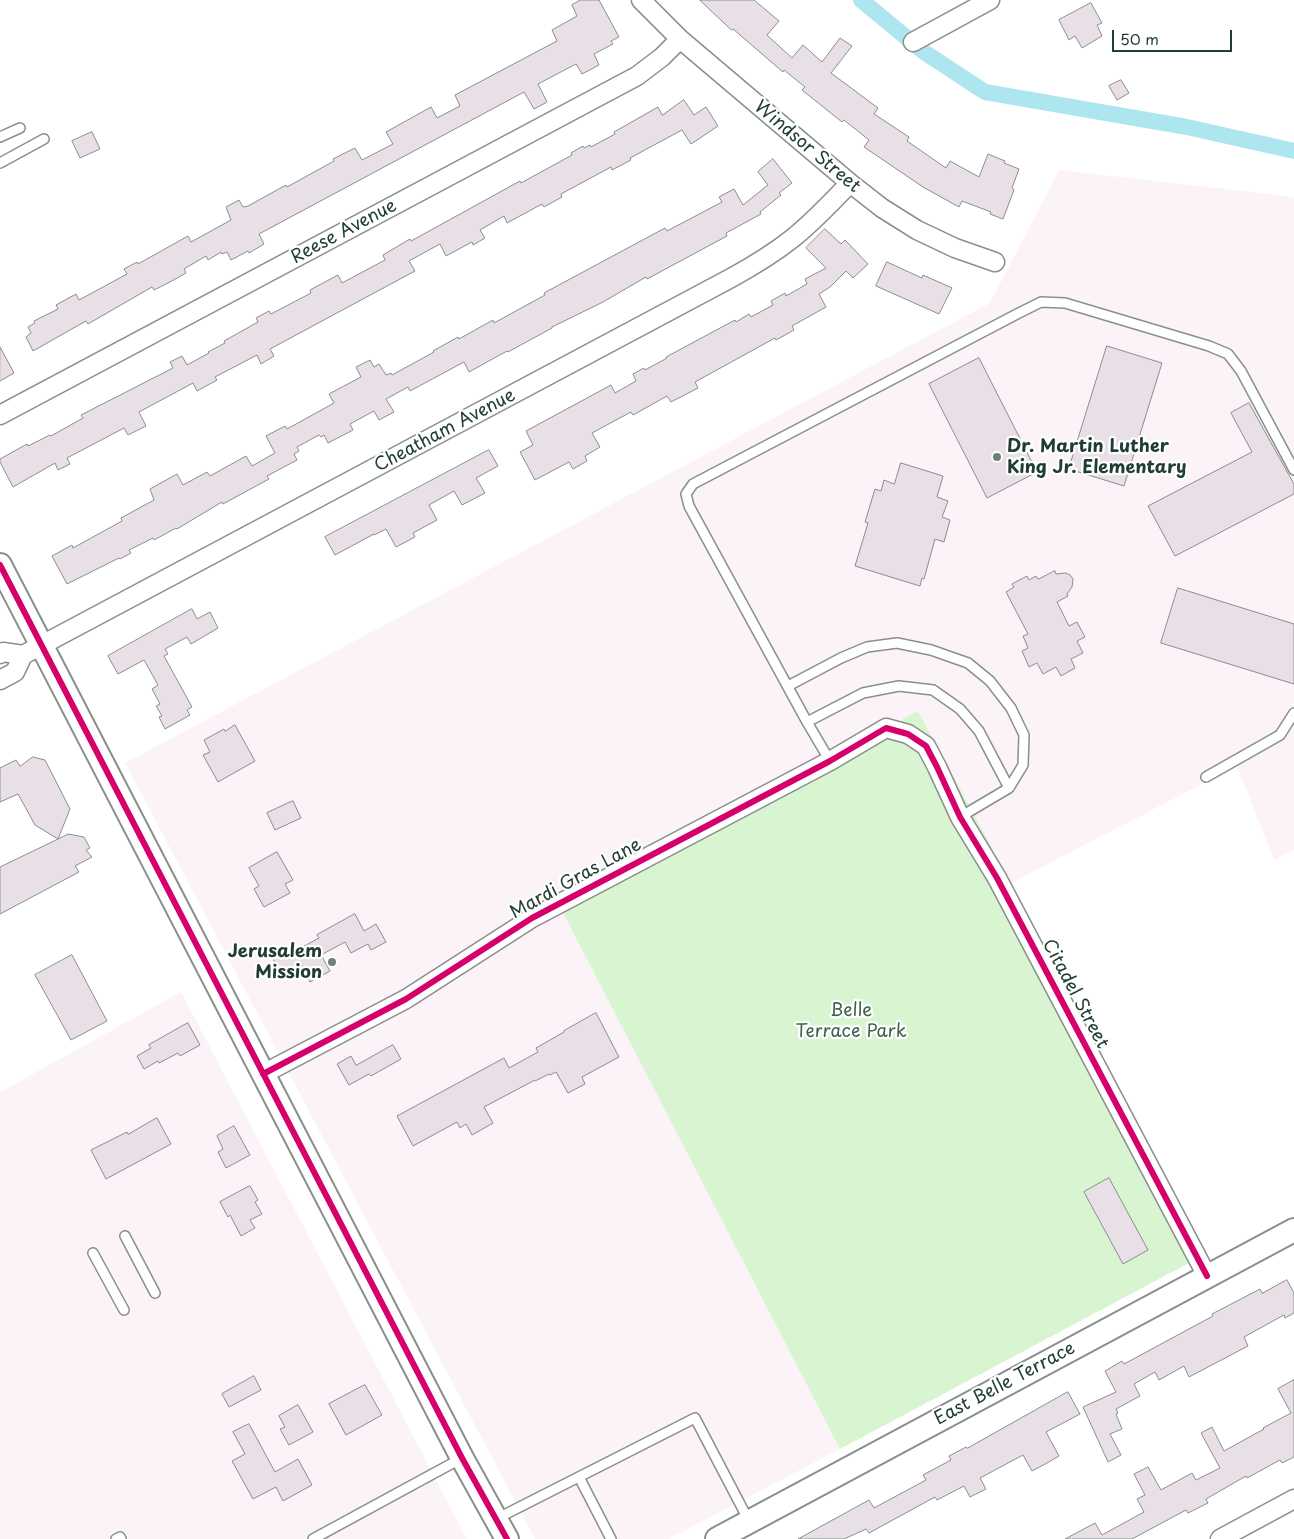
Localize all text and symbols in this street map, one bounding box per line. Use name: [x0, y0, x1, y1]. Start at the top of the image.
scale bar: [1114, 20, 1234, 52]
text: 50 m: [1120, 27, 1159, 50]
street label: Windsor Street: [750, 96, 864, 198]
street label: Reese Avenue: [288, 195, 400, 269]
street label: Cheatham Avenue: [371, 385, 519, 477]
place label: Dr. Martin Luther King Jr. Elementary: [1007, 436, 1186, 478]
marker: Dr. Martin Luther King Jr. Elementary: [991, 451, 1003, 463]
street label: Mardi Gras Lane: [507, 834, 645, 924]
street label: Citadel Street: [1037, 936, 1113, 1052]
place label: Jerusalem Mission: [228, 941, 322, 984]
marker: Jerusalem Mission: [326, 956, 338, 968]
park label: Belle Terrace Park: [795, 1000, 907, 1042]
street label: East Belle Terrace: [931, 1338, 1079, 1430]

